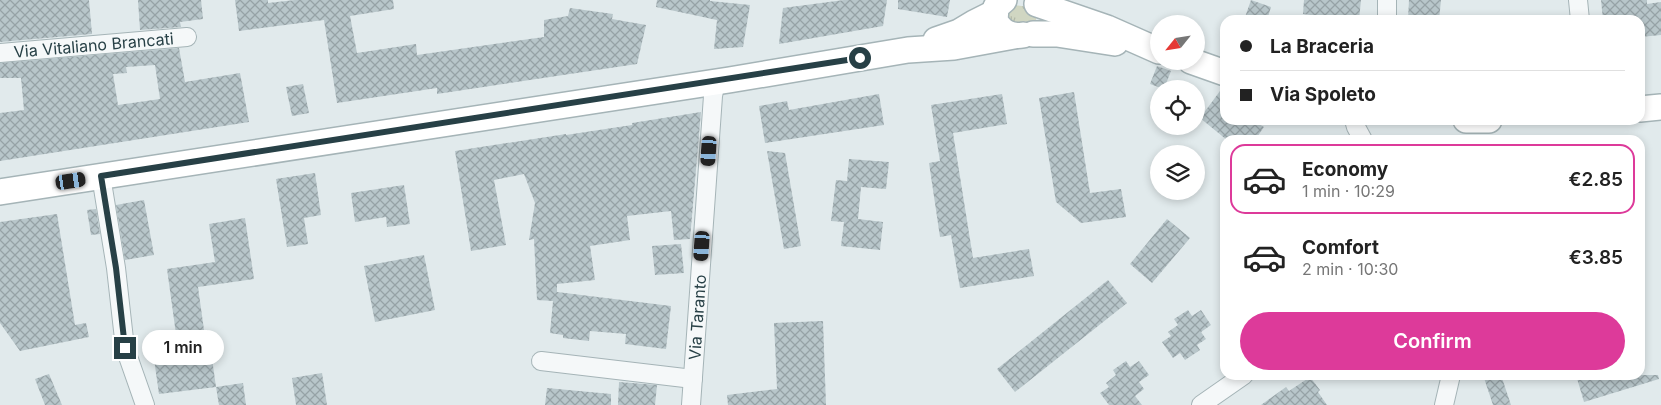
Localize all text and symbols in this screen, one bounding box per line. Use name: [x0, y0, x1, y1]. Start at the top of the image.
north arrow: [1150, 15, 1205, 70]
map controls: [1150, 15, 1205, 200]
street label: Via Vitaliano Brancati: [13, 28, 174, 62]
text: La Braceria: [1270, 35, 1374, 58]
route start: [849, 47, 871, 69]
button: locate: [1150, 80, 1205, 135]
text: Via Spoleto: [1270, 83, 1376, 106]
car: [700, 136, 717, 166]
button: layers: [1150, 145, 1205, 200]
icon: car: [1242, 157, 1287, 202]
text: Economy: [1302, 158, 1388, 181]
text: €2.85: [1569, 168, 1623, 191]
car: [55, 171, 86, 191]
text: 1 min · 10:29: [1302, 181, 1395, 201]
car: [693, 231, 710, 261]
icon: car: [1242, 235, 1287, 280]
text: Comfort: [1302, 236, 1379, 259]
text: €3.85: [1569, 246, 1623, 269]
text: 2 min · 10:30: [1302, 259, 1398, 279]
street label: Via Taranto: [684, 274, 710, 361]
button: Confirm: [1240, 312, 1625, 370]
callout: 1 min: [142, 330, 225, 366]
route end: [114, 337, 136, 359]
text: 1 min: [163, 337, 203, 357]

